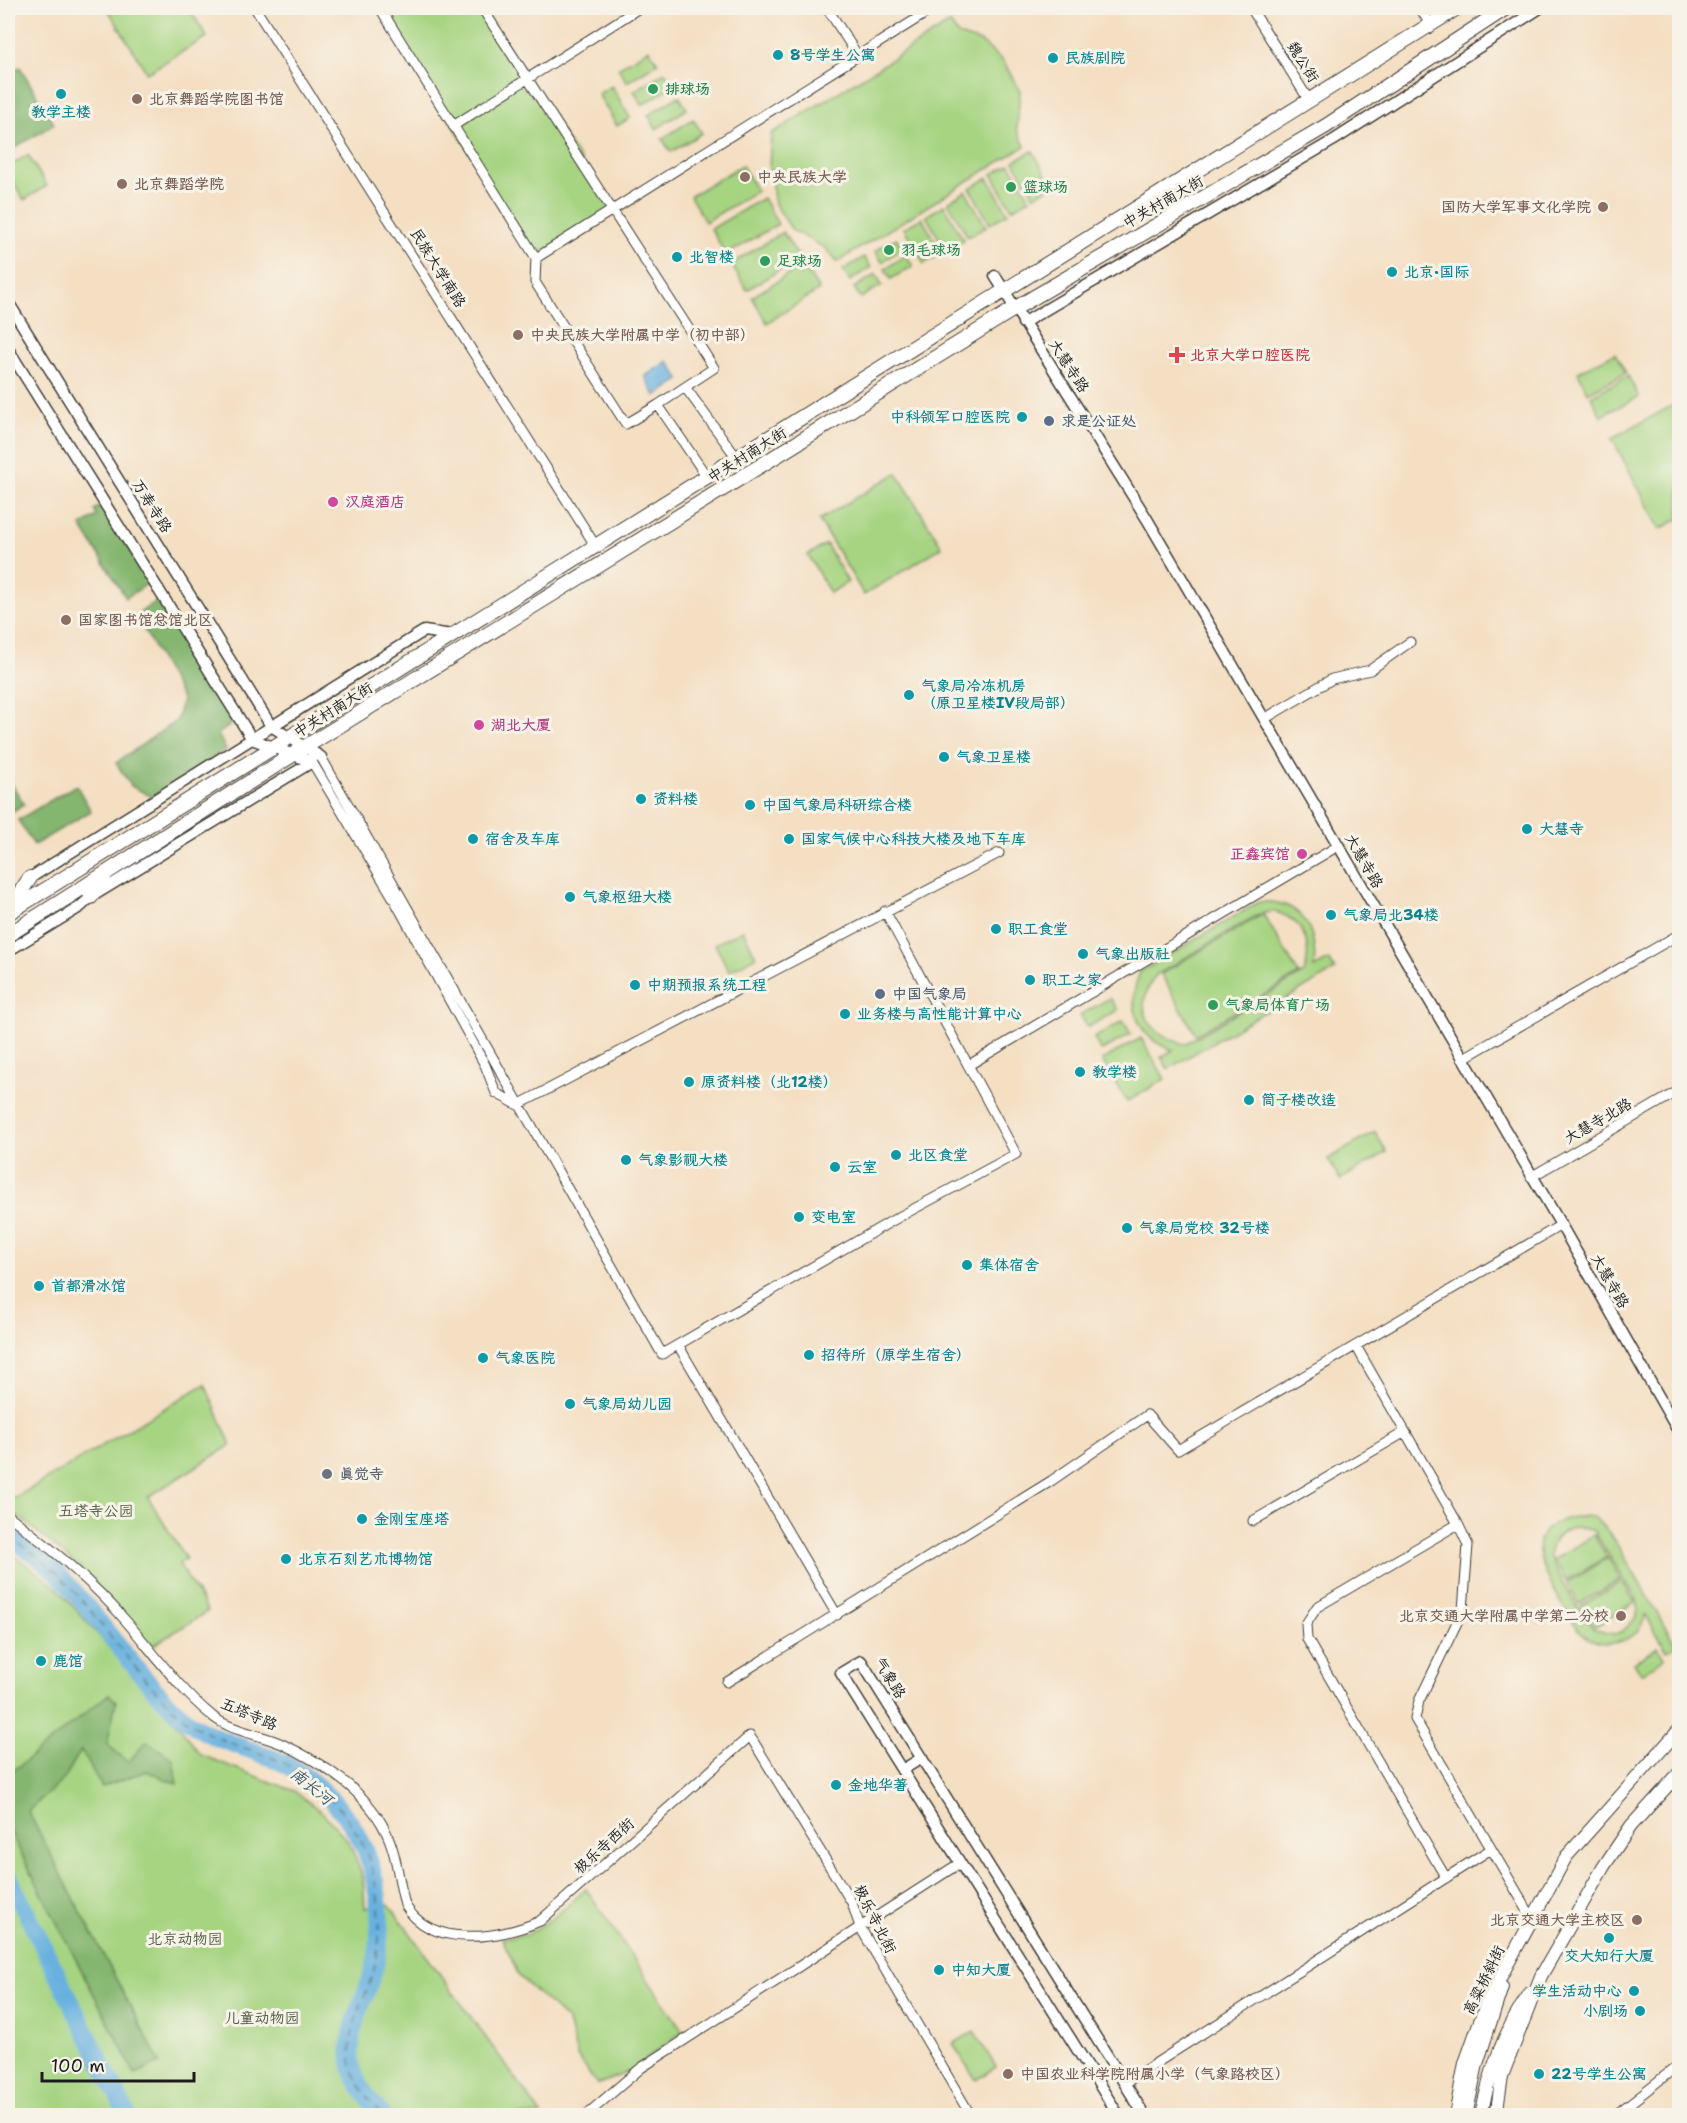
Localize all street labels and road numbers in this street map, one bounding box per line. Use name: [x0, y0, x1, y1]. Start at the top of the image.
street label: 魏公街: [1283, 38, 1323, 86]
street label: 中关村南大街: [1119, 171, 1207, 233]
street label: 民族大学南路: [406, 225, 470, 311]
street label: 大慧寺路: [1044, 335, 1094, 397]
street label: 中关村南大街: [704, 423, 790, 487]
street label: 万寿寺路: [128, 475, 176, 537]
street label: 中关村南大街: [290, 678, 376, 742]
street label: 大慧寺路: [1340, 830, 1388, 892]
street label: 大慧寺北路: [1561, 1094, 1635, 1148]
street label: 大慧寺路: [1586, 1250, 1634, 1312]
street label: 气象路: [870, 1654, 910, 1702]
street label: 五塔寺路: [217, 1693, 281, 1735]
street label: 极乐寺西街: [569, 1813, 639, 1879]
street label: 极乐寺北街: [849, 1881, 901, 1957]
street label: 高粱桥斜街: [1459, 1942, 1509, 2018]

